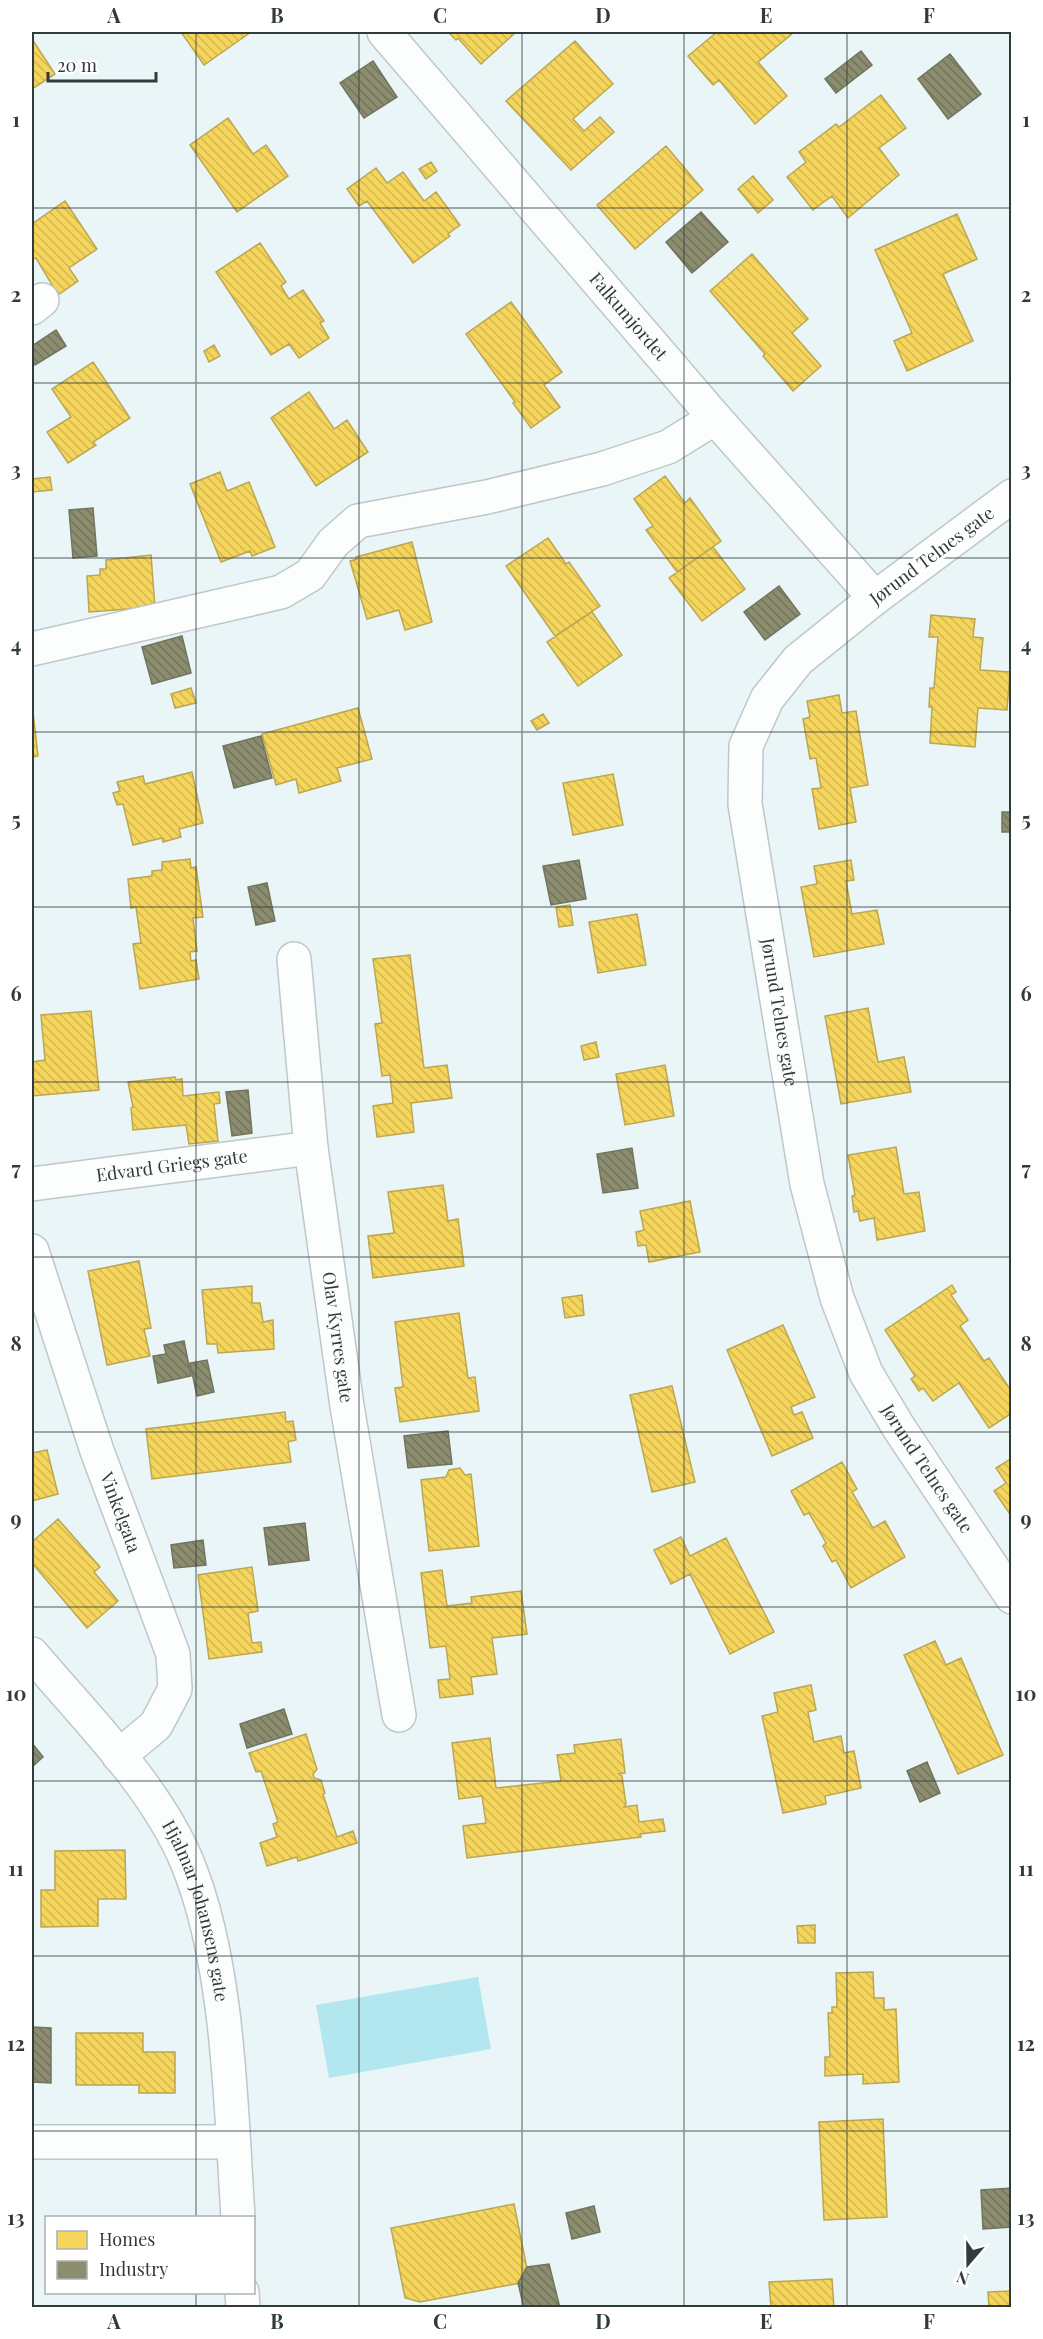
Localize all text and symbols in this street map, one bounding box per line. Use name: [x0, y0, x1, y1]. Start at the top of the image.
text: A: [106, 1, 121, 28]
text: B: [270, 1, 284, 28]
text: C: [433, 1, 447, 28]
text: D: [595, 1, 611, 28]
text: E: [760, 1, 772, 28]
text: F: [923, 1, 935, 28]
scale bar: [48, 45, 156, 83]
text: 20 m: [57, 53, 97, 77]
text: 1: [12, 105, 20, 132]
text: 1: [1022, 105, 1030, 132]
street label: Falkumjordet: [584, 267, 674, 366]
text: 2: [11, 280, 21, 307]
text: 2: [1021, 280, 1031, 307]
text: 3: [11, 455, 21, 482]
text: 3: [1021, 455, 1031, 482]
street label: Jørund Telnes gate: [863, 500, 998, 611]
text: 4: [11, 630, 21, 657]
text: 4: [1021, 630, 1031, 657]
text: 5: [11, 805, 21, 832]
text: 5: [1021, 805, 1031, 832]
street label: Jørund Telnes gate: [756, 935, 804, 1088]
text: 6: [10, 979, 22, 1006]
text: 6: [1020, 979, 1032, 1006]
street label: Edvard Griegs gate: [95, 1143, 249, 1187]
text: 7: [11, 1154, 21, 1181]
text: 7: [1021, 1154, 1031, 1181]
street label: Olav Kyrres gate: [317, 1270, 359, 1404]
text: 8: [10, 1329, 22, 1356]
text: 8: [1020, 1329, 1032, 1356]
street label: Jørund Telnes gate: [876, 1399, 979, 1538]
street label: Vinkelgata: [95, 1468, 147, 1556]
text: 9: [10, 1504, 22, 1531]
text: 9: [1020, 1504, 1032, 1531]
text: 10: [6, 1679, 26, 1706]
text: 10: [1016, 1679, 1036, 1706]
street label: Hjalmar Johansens gate: [157, 1815, 234, 2003]
text: 11: [8, 1854, 24, 1881]
text: 11: [1018, 1854, 1034, 1881]
text: 12: [7, 2029, 25, 2056]
text: 12: [1017, 2029, 1035, 2056]
text: 13: [7, 2203, 25, 2230]
text: 13: [1017, 2203, 1035, 2230]
legend: [45, 2216, 255, 2294]
text: Homes: [99, 2227, 155, 2251]
north arrow: [938, 2234, 998, 2294]
text: Industry: [99, 2257, 168, 2281]
text: N: [953, 2267, 972, 2290]
text: A: [106, 2307, 121, 2334]
text: B: [270, 2307, 284, 2334]
text: C: [433, 2307, 447, 2334]
text: D: [595, 2307, 611, 2334]
text: E: [760, 2307, 772, 2334]
text: F: [923, 2307, 935, 2334]

